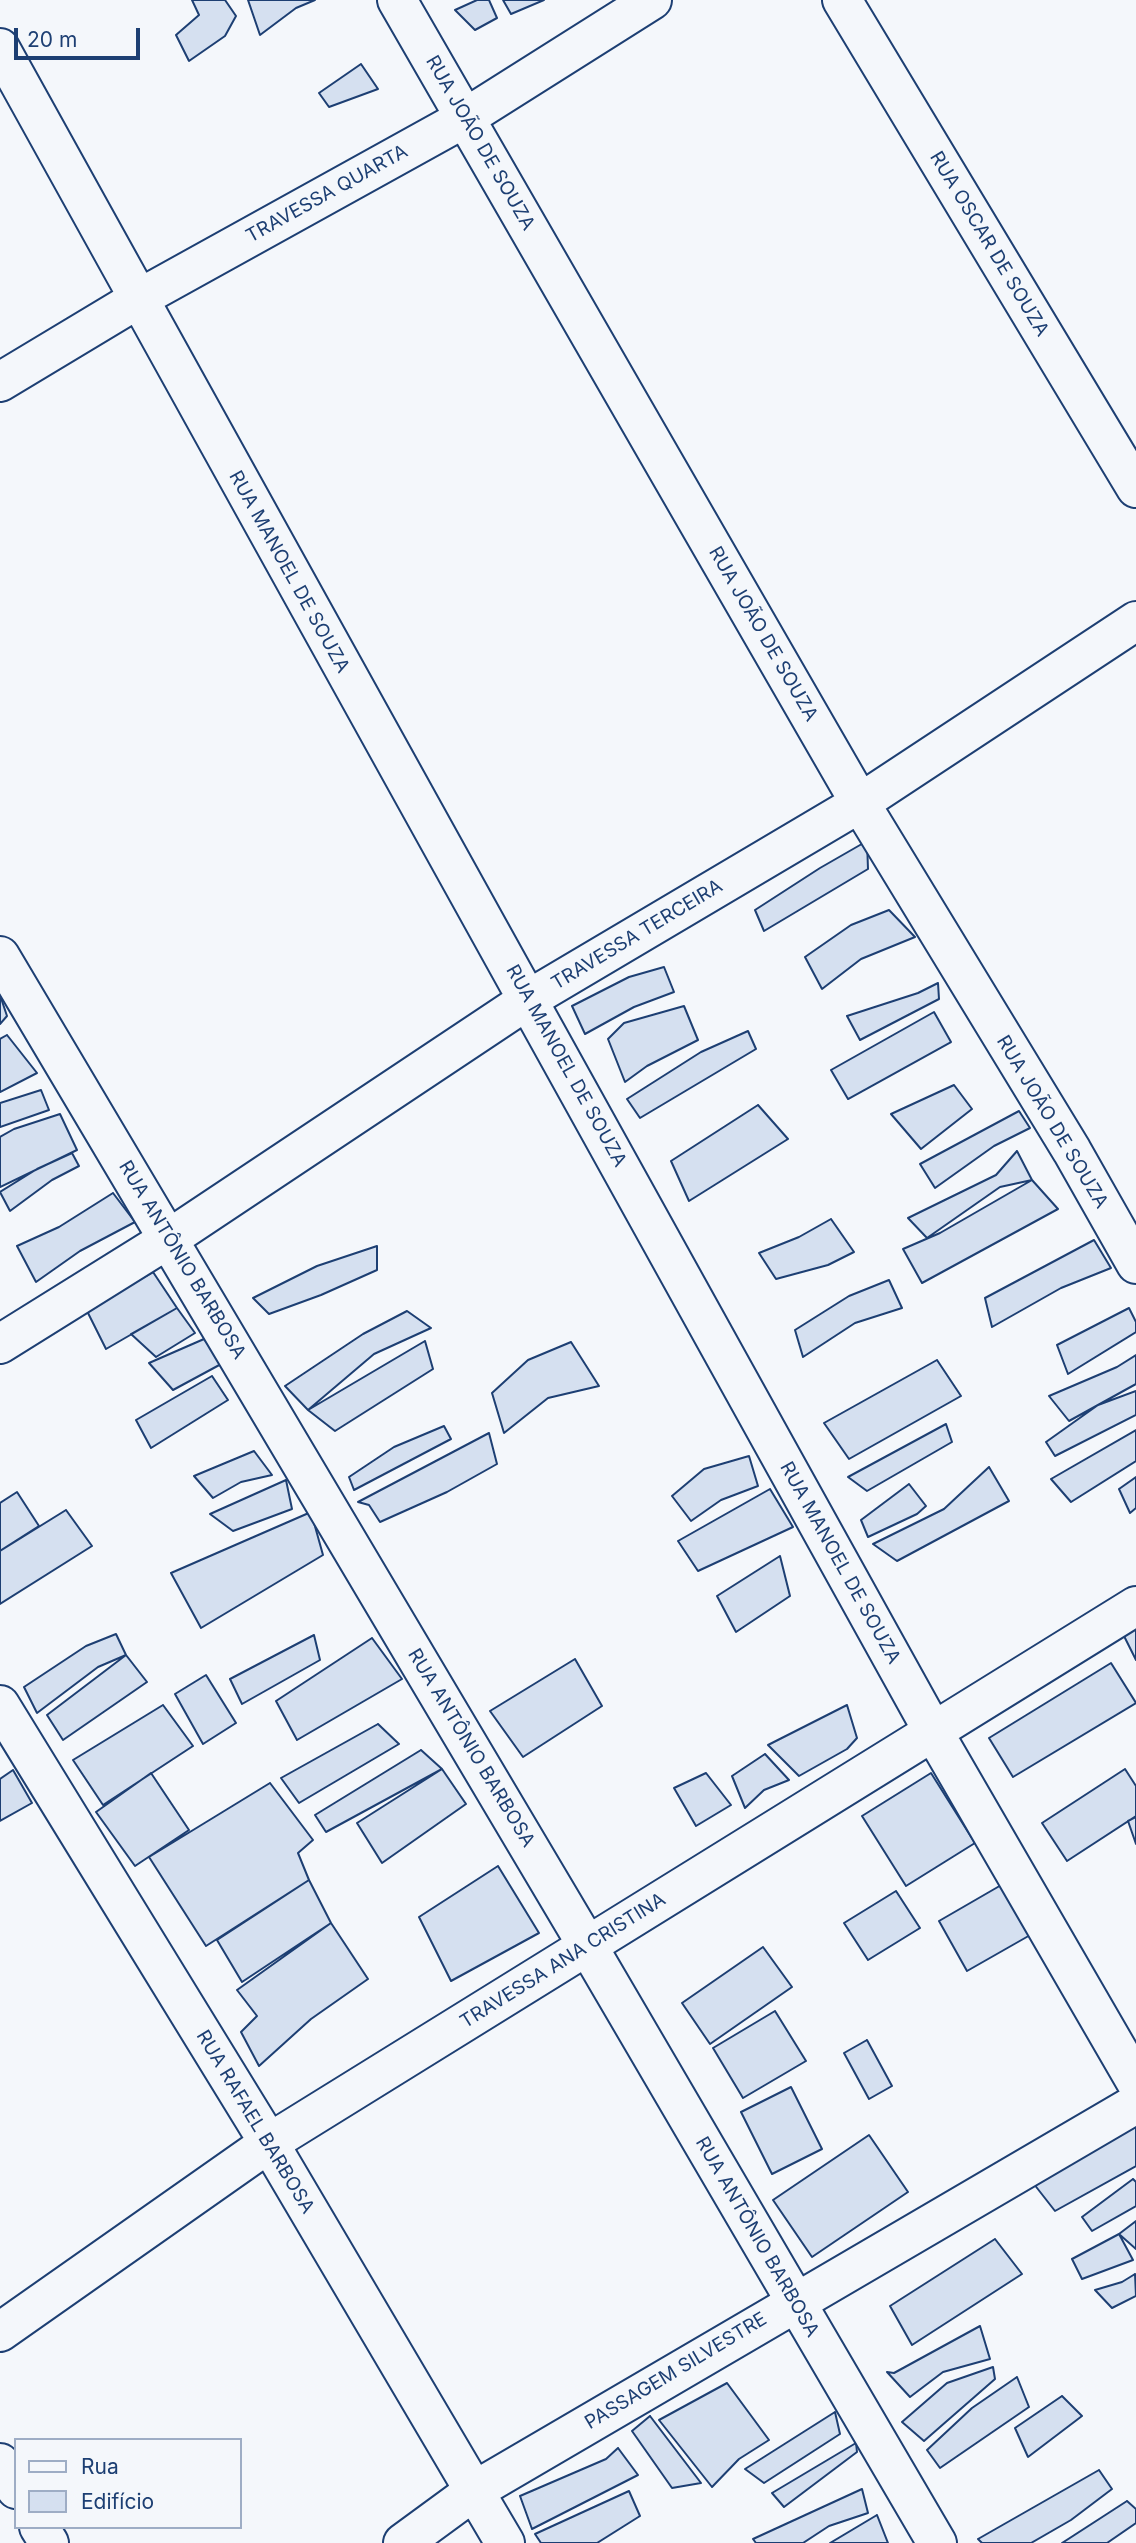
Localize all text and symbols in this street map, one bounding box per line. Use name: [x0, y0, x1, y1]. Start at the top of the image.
scale bar: [18, 14, 144, 58]
text: 20 m: [27, 27, 77, 52]
street label: RUA JOÃO DE SOUZA: [421, 52, 539, 234]
street label: TRAVESSA QUARTA: [242, 140, 412, 248]
street label: RUA OSCAR DE SOUZA: [925, 147, 1053, 341]
street label: RUA MANOEL DE SOUZA: [224, 467, 354, 677]
street label: RUA JOÃO DE SOUZA: [704, 543, 822, 725]
street label: TRAVESSA TERCEIRA: [547, 875, 727, 995]
street label: RUA MANOEL DE SOUZA: [501, 961, 631, 1171]
street label: RUA JOÃO DE SOUZA: [991, 1031, 1113, 1213]
street label: RUA ANTÔNIO BARBOSA: [114, 1157, 250, 1363]
street label: RUA MANOEL DE SOUZA: [775, 1458, 905, 1668]
street label: RUA ANTÔNIO BARBOSA: [403, 1645, 539, 1851]
street label: TRAVESSA ANA CRISTINA: [456, 1888, 670, 2034]
street label: RUA RAFAEL BARBOSA: [191, 2026, 319, 2218]
street label: RUA ANTÔNIO BARBOSA: [690, 2133, 824, 2341]
street label: PASSAGEM SILVESTRE: [581, 2308, 771, 2434]
legend: [14, 2438, 242, 2529]
text: Rua: [81, 2454, 119, 2479]
text: Edifício: [81, 2489, 154, 2514]

